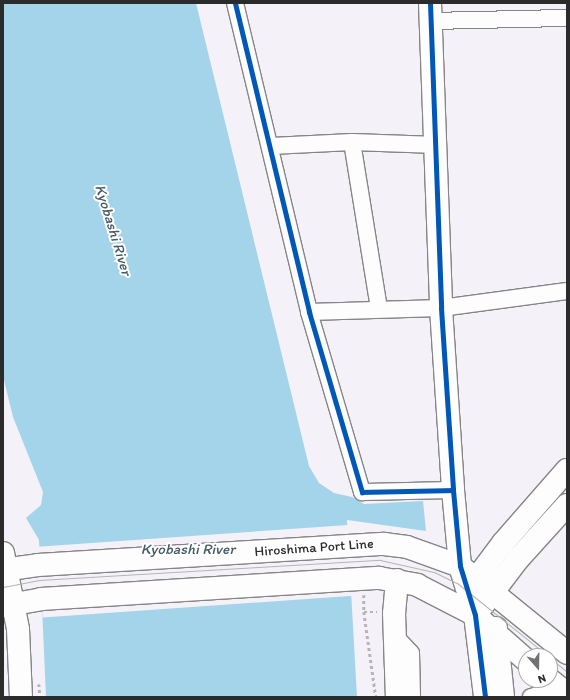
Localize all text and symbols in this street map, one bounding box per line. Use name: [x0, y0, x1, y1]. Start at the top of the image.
water label: Kyobashi River: [91, 182, 135, 278]
street label: Hiroshima Port Line: [254, 535, 374, 561]
water label: Kyobashi River: [141, 541, 235, 559]
north arrow: [518, 648, 558, 688]
text: N: [536, 671, 548, 686]

